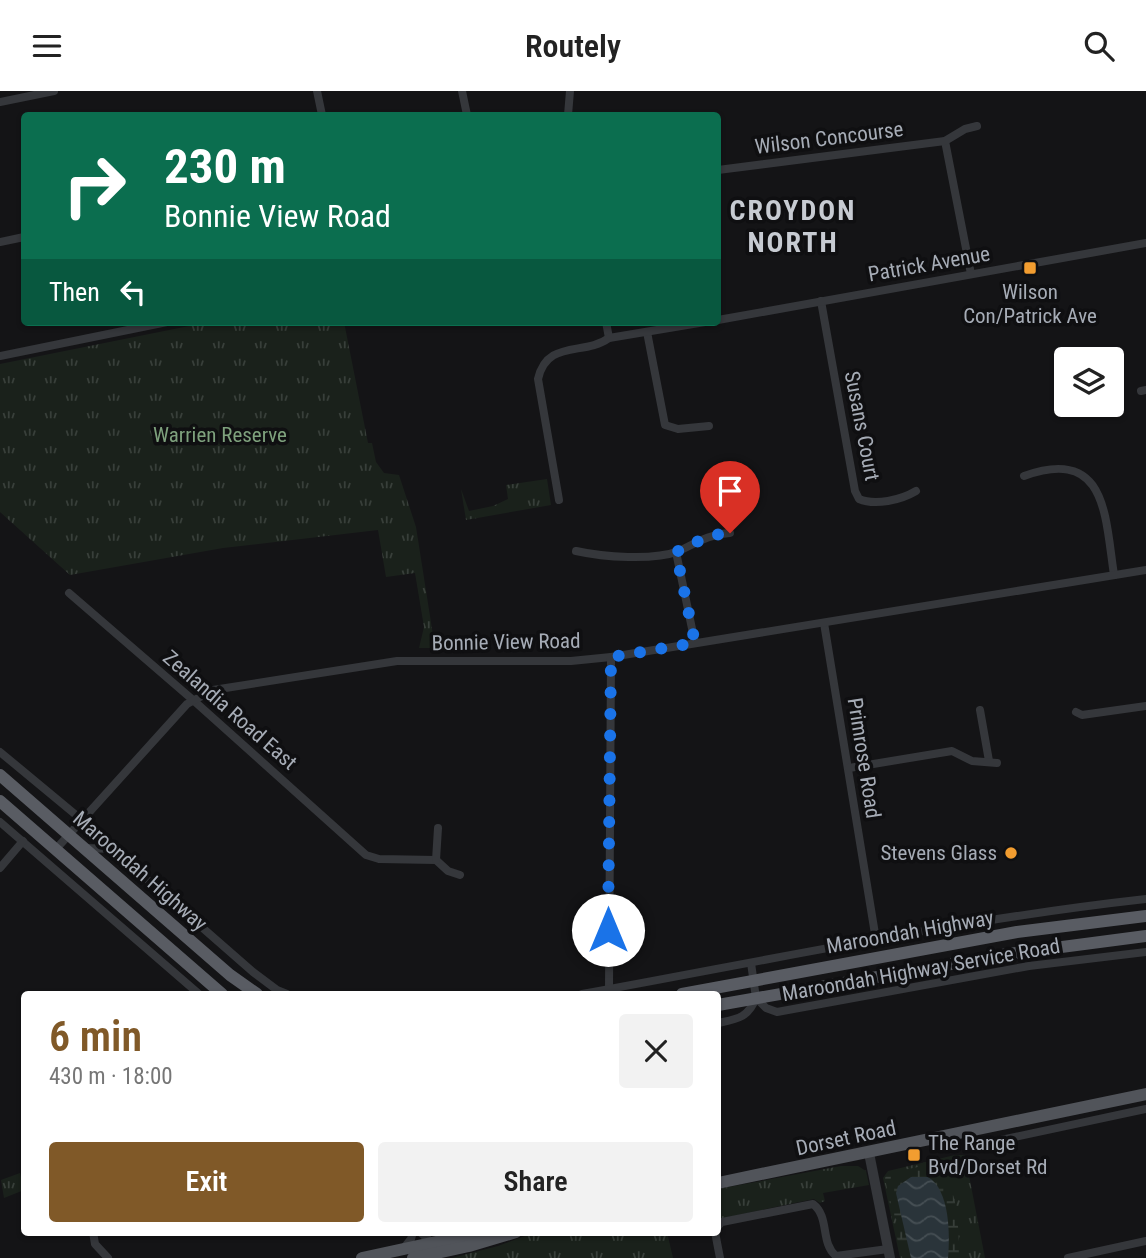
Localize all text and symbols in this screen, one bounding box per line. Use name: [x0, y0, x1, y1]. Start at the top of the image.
icon: menu: [28, 27, 66, 65]
text: Routely: [525, 27, 621, 65]
icon: search: [1080, 27, 1118, 65]
street label: Wilson Concourse: [753, 117, 905, 159]
text: 230 m: [164, 138, 286, 195]
icon: right: [49, 140, 140, 231]
district label: CROYDON NORTH: [730, 194, 856, 259]
text: Bonnie View Road: [164, 197, 391, 235]
street label: Patrick Avenue: [866, 241, 992, 287]
marker: Wilson Con/Patrick Ave: [1022, 260, 1038, 276]
icon: left: [114, 273, 152, 311]
text: Then: [49, 277, 100, 307]
place label: Wilson Con/Patrick Ave: [963, 280, 1097, 328]
map controls: [1054, 347, 1124, 417]
button: layers: [1054, 347, 1124, 417]
street label: Susans Court: [840, 369, 884, 483]
park label: Warrien Reserve: [153, 423, 287, 447]
pin: [700, 461, 760, 533]
icon: arrive: [711, 472, 749, 510]
street label: Bonnie View Road: [431, 629, 581, 655]
street label: Zealandia Road East: [158, 645, 302, 775]
street label: Primrose Road: [843, 696, 885, 820]
street label: Maroondah Highway: [68, 806, 212, 936]
place label: Stevens Glass: [880, 841, 997, 865]
marker: Stevens Glass: [1003, 845, 1019, 861]
position arrow: [571, 893, 645, 967]
street label: Maroondah Highway: [824, 905, 996, 959]
street label: Maroondah Highway Service Road: [780, 934, 1062, 1006]
text: 6 min: [49, 1012, 142, 1061]
button: close: [619, 1014, 693, 1088]
text: 430 m · 18:00: [49, 1063, 173, 1090]
street label: Dorset Road: [794, 1116, 898, 1160]
place label: The Range Bvd/Dorset Rd: [928, 1131, 1047, 1179]
button: Exit: [49, 1142, 364, 1222]
button: Share: [378, 1142, 693, 1222]
marker: The Range Bvd/Dorset Rd: [906, 1147, 922, 1163]

